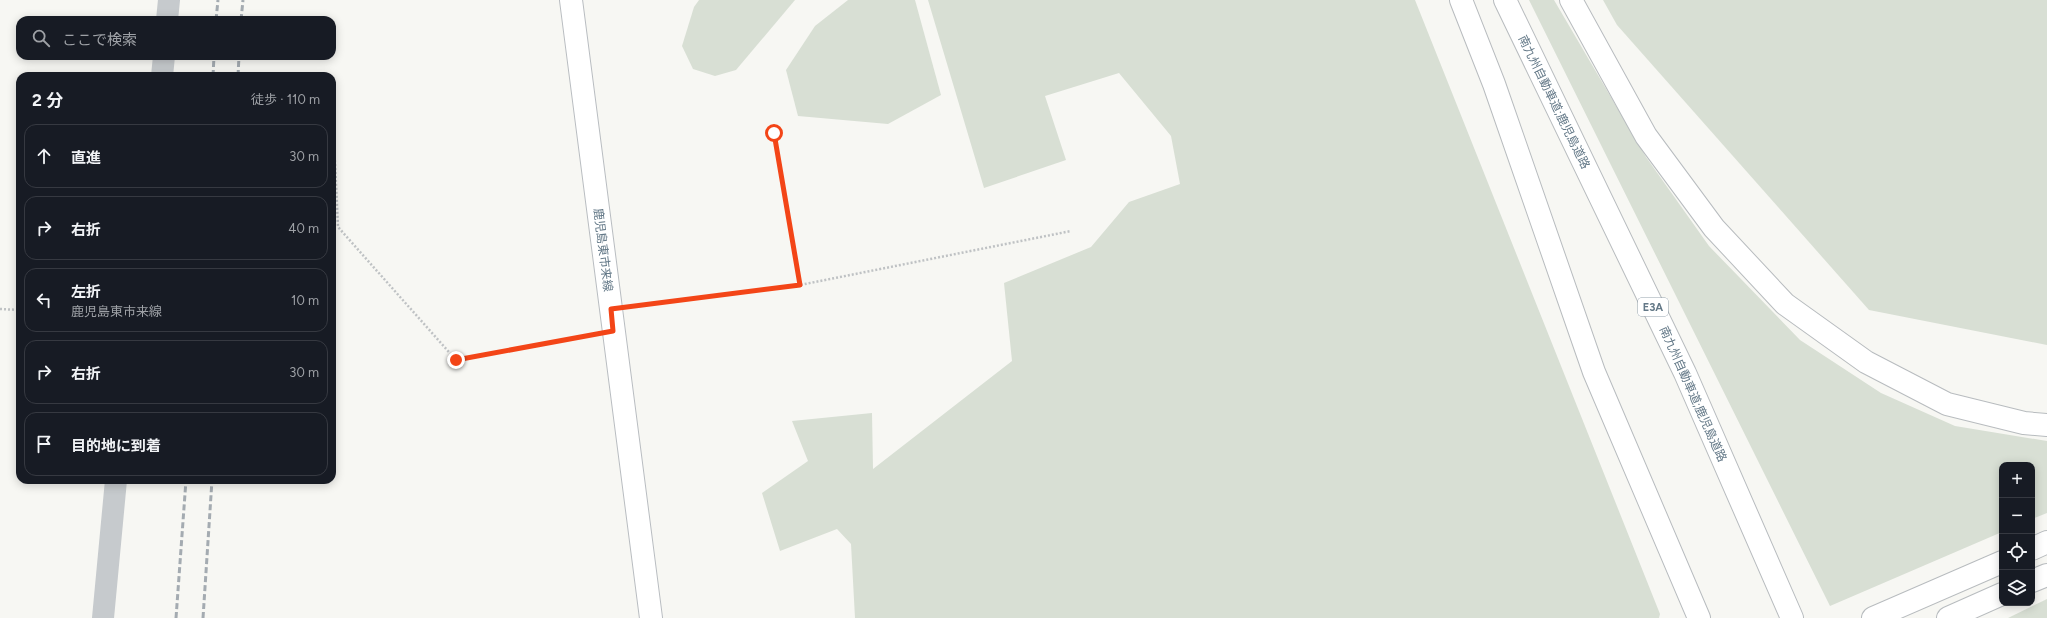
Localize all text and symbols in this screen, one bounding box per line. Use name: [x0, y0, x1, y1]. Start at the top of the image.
search box: [16, 16, 336, 60]
icon: search: [30, 27, 52, 49]
text: ここで検索: [62, 31, 137, 49]
street label: 南九州自動車道;鹿児島道路: [1515, 33, 1593, 171]
text: 2 分: [32, 90, 63, 110]
text: 徒歩 · 110 m: [251, 92, 320, 107]
route start: [765, 124, 783, 142]
icon: ahead: [33, 145, 55, 167]
text: 直進: [71, 149, 101, 167]
text: 30 m: [289, 149, 319, 164]
street label: 鹿児島東市来線: [591, 207, 615, 293]
icon: right: [33, 217, 55, 239]
text: 右折: [71, 221, 101, 239]
text: 40 m: [288, 221, 319, 236]
text: 左折: [71, 283, 101, 301]
icon: left: [33, 289, 55, 311]
text: 10 m: [291, 293, 319, 308]
road number: E3A: [1638, 298, 1668, 316]
text: 鹿児島東市来線: [71, 304, 162, 319]
street label: 南九州自動車道;鹿児島道路: [1657, 324, 1729, 464]
route end: [447, 351, 465, 369]
icon: right: [33, 361, 55, 383]
text: 右折: [71, 365, 101, 383]
text: 30 m: [289, 365, 319, 380]
icon: arrive: [33, 433, 55, 455]
text: 目的地に到着: [71, 437, 161, 455]
map controls: [1999, 462, 2035, 606]
button: +: [1999, 462, 2035, 498]
button: −: [1999, 498, 2035, 534]
button: locate: [1999, 534, 2035, 570]
button: layers: [1999, 570, 2035, 606]

